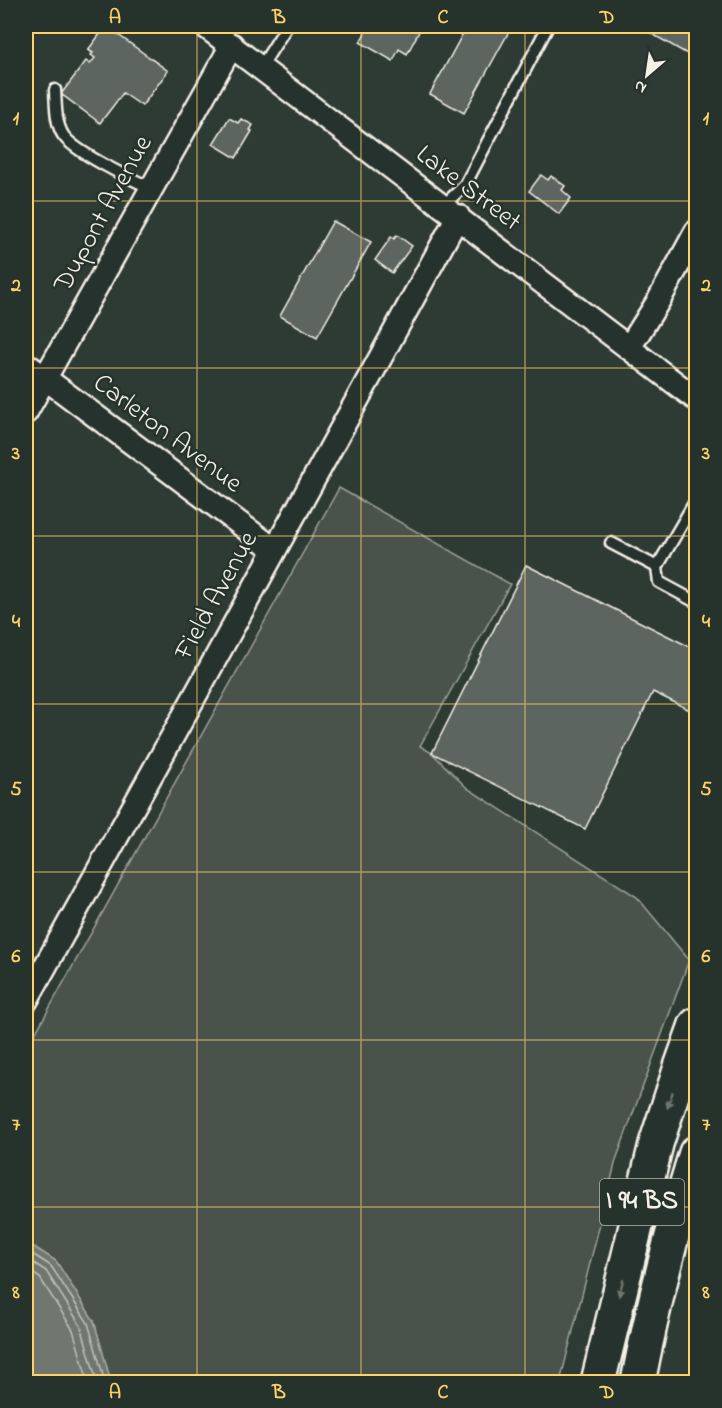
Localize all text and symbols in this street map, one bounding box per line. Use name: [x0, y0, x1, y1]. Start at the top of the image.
text: A: [109, 4, 121, 33]
text: B: [271, 4, 286, 33]
text: C: [438, 4, 449, 33]
text: D: [599, 4, 614, 33]
north arrow: [617, 45, 677, 105]
text: N: [630, 73, 651, 99]
text: 1: [13, 105, 20, 134]
text: 1: [703, 105, 710, 134]
street label: Dupont Avenue: [44, 128, 164, 300]
street label: Lake Street: [407, 136, 529, 242]
text: 2: [10, 272, 21, 301]
text: 2: [700, 272, 711, 301]
street label: Carleton Avenue: [84, 365, 251, 504]
text: 3: [11, 440, 20, 469]
text: 3: [701, 440, 710, 469]
street label: Field Avenue: [165, 524, 269, 668]
text: 4: [12, 608, 21, 637]
text: 4: [702, 608, 711, 637]
text: 5: [10, 776, 22, 805]
text: 5: [700, 776, 712, 805]
text: 6: [12, 943, 21, 972]
text: 6: [702, 943, 711, 972]
one-way arrow: [665, 1091, 674, 1109]
text: 7: [12, 1111, 21, 1140]
text: 7: [702, 1111, 711, 1140]
road number: I 94 BS: [600, 1179, 684, 1225]
text: 8: [11, 1279, 20, 1308]
one-way arrow: [616, 1279, 625, 1298]
text: 8: [701, 1279, 710, 1308]
text: A: [109, 1379, 121, 1408]
text: B: [271, 1379, 286, 1408]
text: C: [438, 1379, 449, 1408]
text: D: [599, 1379, 614, 1408]

